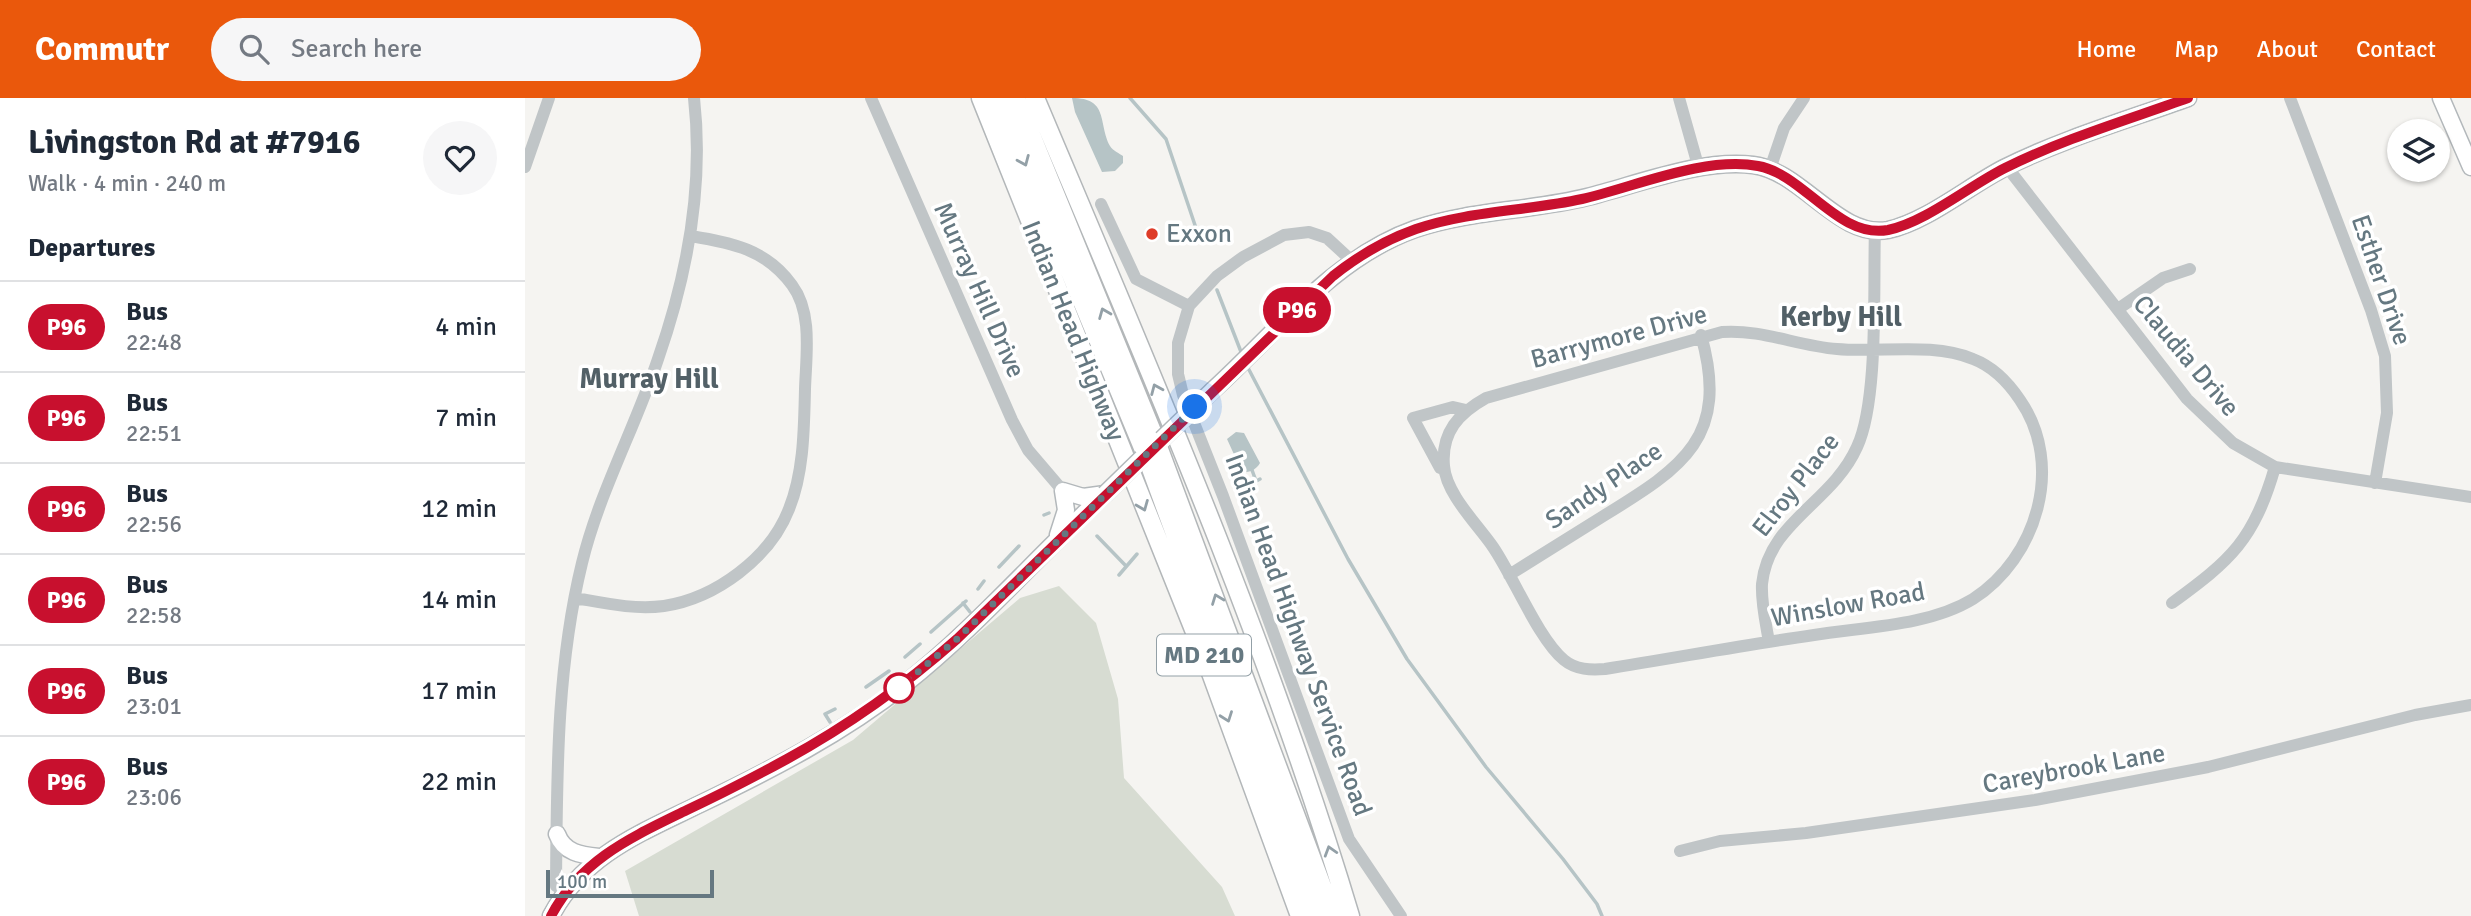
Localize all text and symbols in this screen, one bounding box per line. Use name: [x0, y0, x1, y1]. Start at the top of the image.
search box: [211, 18, 701, 81]
text: Commutr: [35, 29, 169, 70]
icon: search: [235, 30, 273, 68]
text: Search here: [291, 33, 422, 65]
text: Home: [2076, 34, 2136, 64]
text: Map: [2174, 34, 2219, 64]
text: About: [2257, 34, 2318, 64]
text: Contact: [2356, 34, 2436, 64]
map controls: [2387, 119, 2450, 182]
button: layers: [2387, 119, 2450, 182]
button: heart: [423, 121, 497, 195]
text: Livingston Rd at #7916: [28, 122, 360, 163]
one-way arrow: [1016, 154, 1030, 166]
text: Walk · 4 min · 240 m: [28, 169, 226, 198]
street label: Murray Hill Drive: [926, 197, 1032, 383]
street label: Esther Drive: [2344, 211, 2418, 349]
street label: Indian Head Highway: [1014, 216, 1132, 446]
place label: Exxon: [1166, 218, 1232, 250]
marker: Exxon: [1144, 226, 1160, 242]
text: Departures: [28, 232, 155, 264]
line badge: P96: [1257, 287, 1337, 333]
street label: Claudia Drive: [2126, 289, 2246, 423]
text: P96: [1277, 295, 1317, 325]
text: Bus: [126, 296, 168, 328]
street label: Barrymore Drive: [1527, 298, 1711, 376]
district label: Kerby Hill: [1780, 300, 1902, 334]
one-way arrow: [1098, 307, 1112, 319]
text: 4 min: [435, 311, 497, 343]
text: P96: [46, 312, 87, 342]
text: 22:48: [126, 328, 182, 357]
district label: Murray Hill: [579, 362, 719, 396]
one-way arrow: [1150, 383, 1164, 395]
text: Bus: [126, 387, 168, 419]
your location: [1177, 389, 1212, 424]
text: 7 min: [435, 402, 497, 434]
text: P96: [46, 403, 87, 433]
text: 22:51: [126, 419, 182, 448]
street label: Elroy Place: [1746, 427, 1846, 543]
street label: Sandy Place: [1539, 435, 1669, 537]
street label: Indian Head Highway Service Road: [1217, 450, 1379, 820]
text: Bus: [126, 478, 168, 510]
text: 12 min: [421, 493, 497, 525]
text: P96: [46, 494, 87, 524]
one-way arrow: [1135, 498, 1149, 511]
text: 22:56: [126, 510, 182, 539]
text: Bus: [126, 569, 168, 601]
street label: Winslow Road: [1769, 576, 1927, 634]
text: 14 min: [421, 584, 497, 616]
text: P96: [46, 585, 87, 615]
one-way arrow: [1211, 594, 1225, 606]
text: 22:58: [126, 601, 182, 630]
road number: MD 210: [1157, 634, 1251, 676]
text: Bus: [126, 660, 168, 692]
unlabelled marker: [884, 673, 914, 703]
text: 17 min: [421, 675, 497, 707]
text: P96: [46, 676, 87, 706]
text: 23:01: [126, 692, 182, 721]
one-way arrow: [1219, 711, 1233, 723]
street label: Careybrook Lane: [1980, 737, 2168, 801]
text: Bus: [126, 751, 168, 783]
text: 22 min: [421, 766, 497, 798]
text: P96: [46, 767, 87, 797]
text: 23:06: [126, 783, 182, 812]
one-way arrow: [1324, 845, 1338, 857]
scale bar: [546, 867, 714, 899]
text: 100 m: [557, 870, 607, 894]

